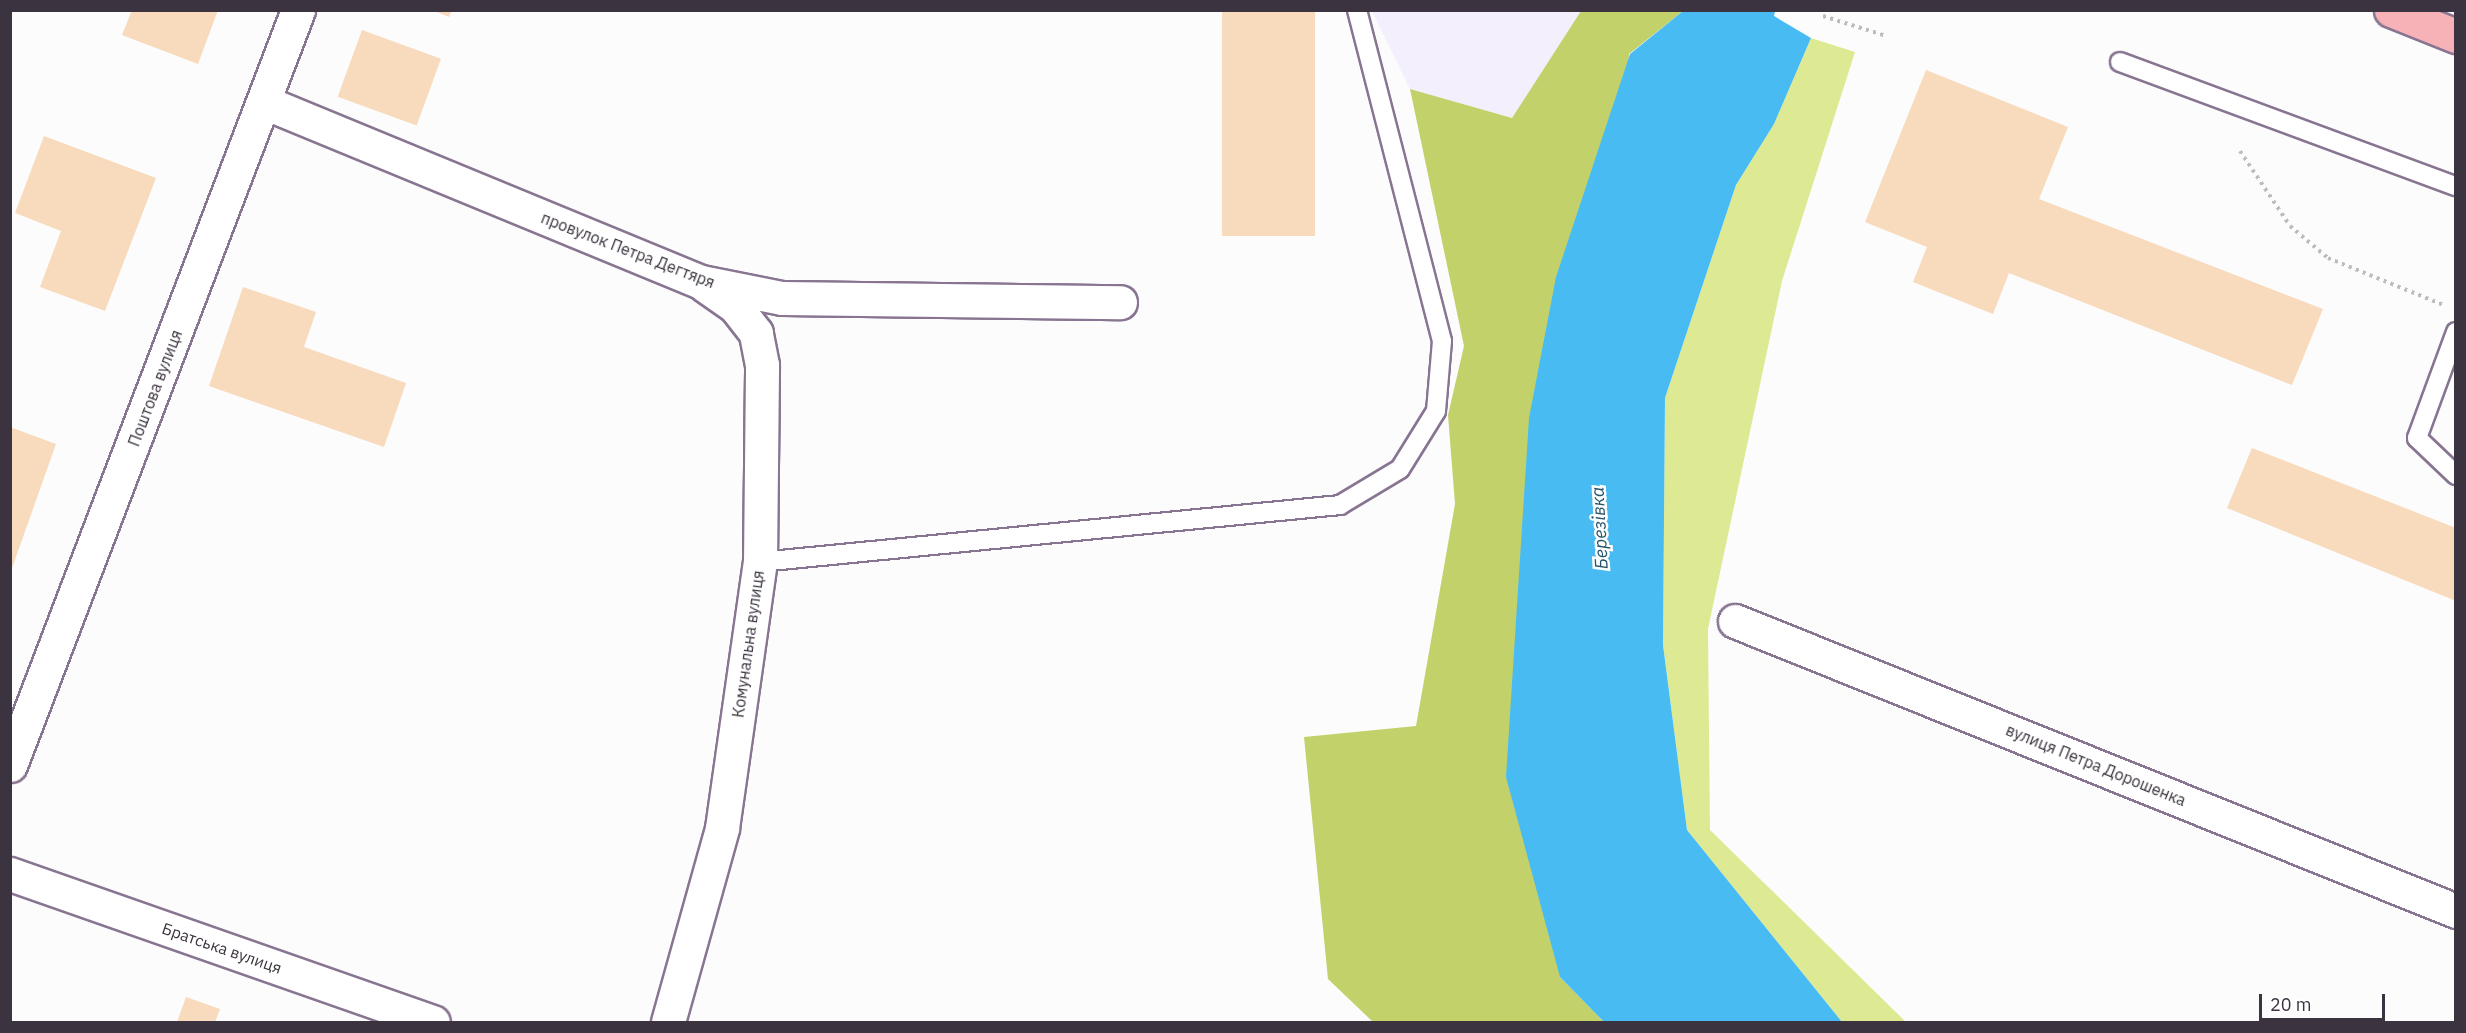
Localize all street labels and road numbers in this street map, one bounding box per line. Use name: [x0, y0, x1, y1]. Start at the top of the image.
street label: провулок Петра Дегтяря: [538, 208, 718, 292]
street label: Поштова вулиця: [124, 327, 186, 449]
street label: Комунальна вулиця: [728, 569, 768, 719]
street label: вулиця Петра Дорошенка: [2003, 720, 2189, 810]
street label: Братська вулиця: [160, 918, 284, 978]

